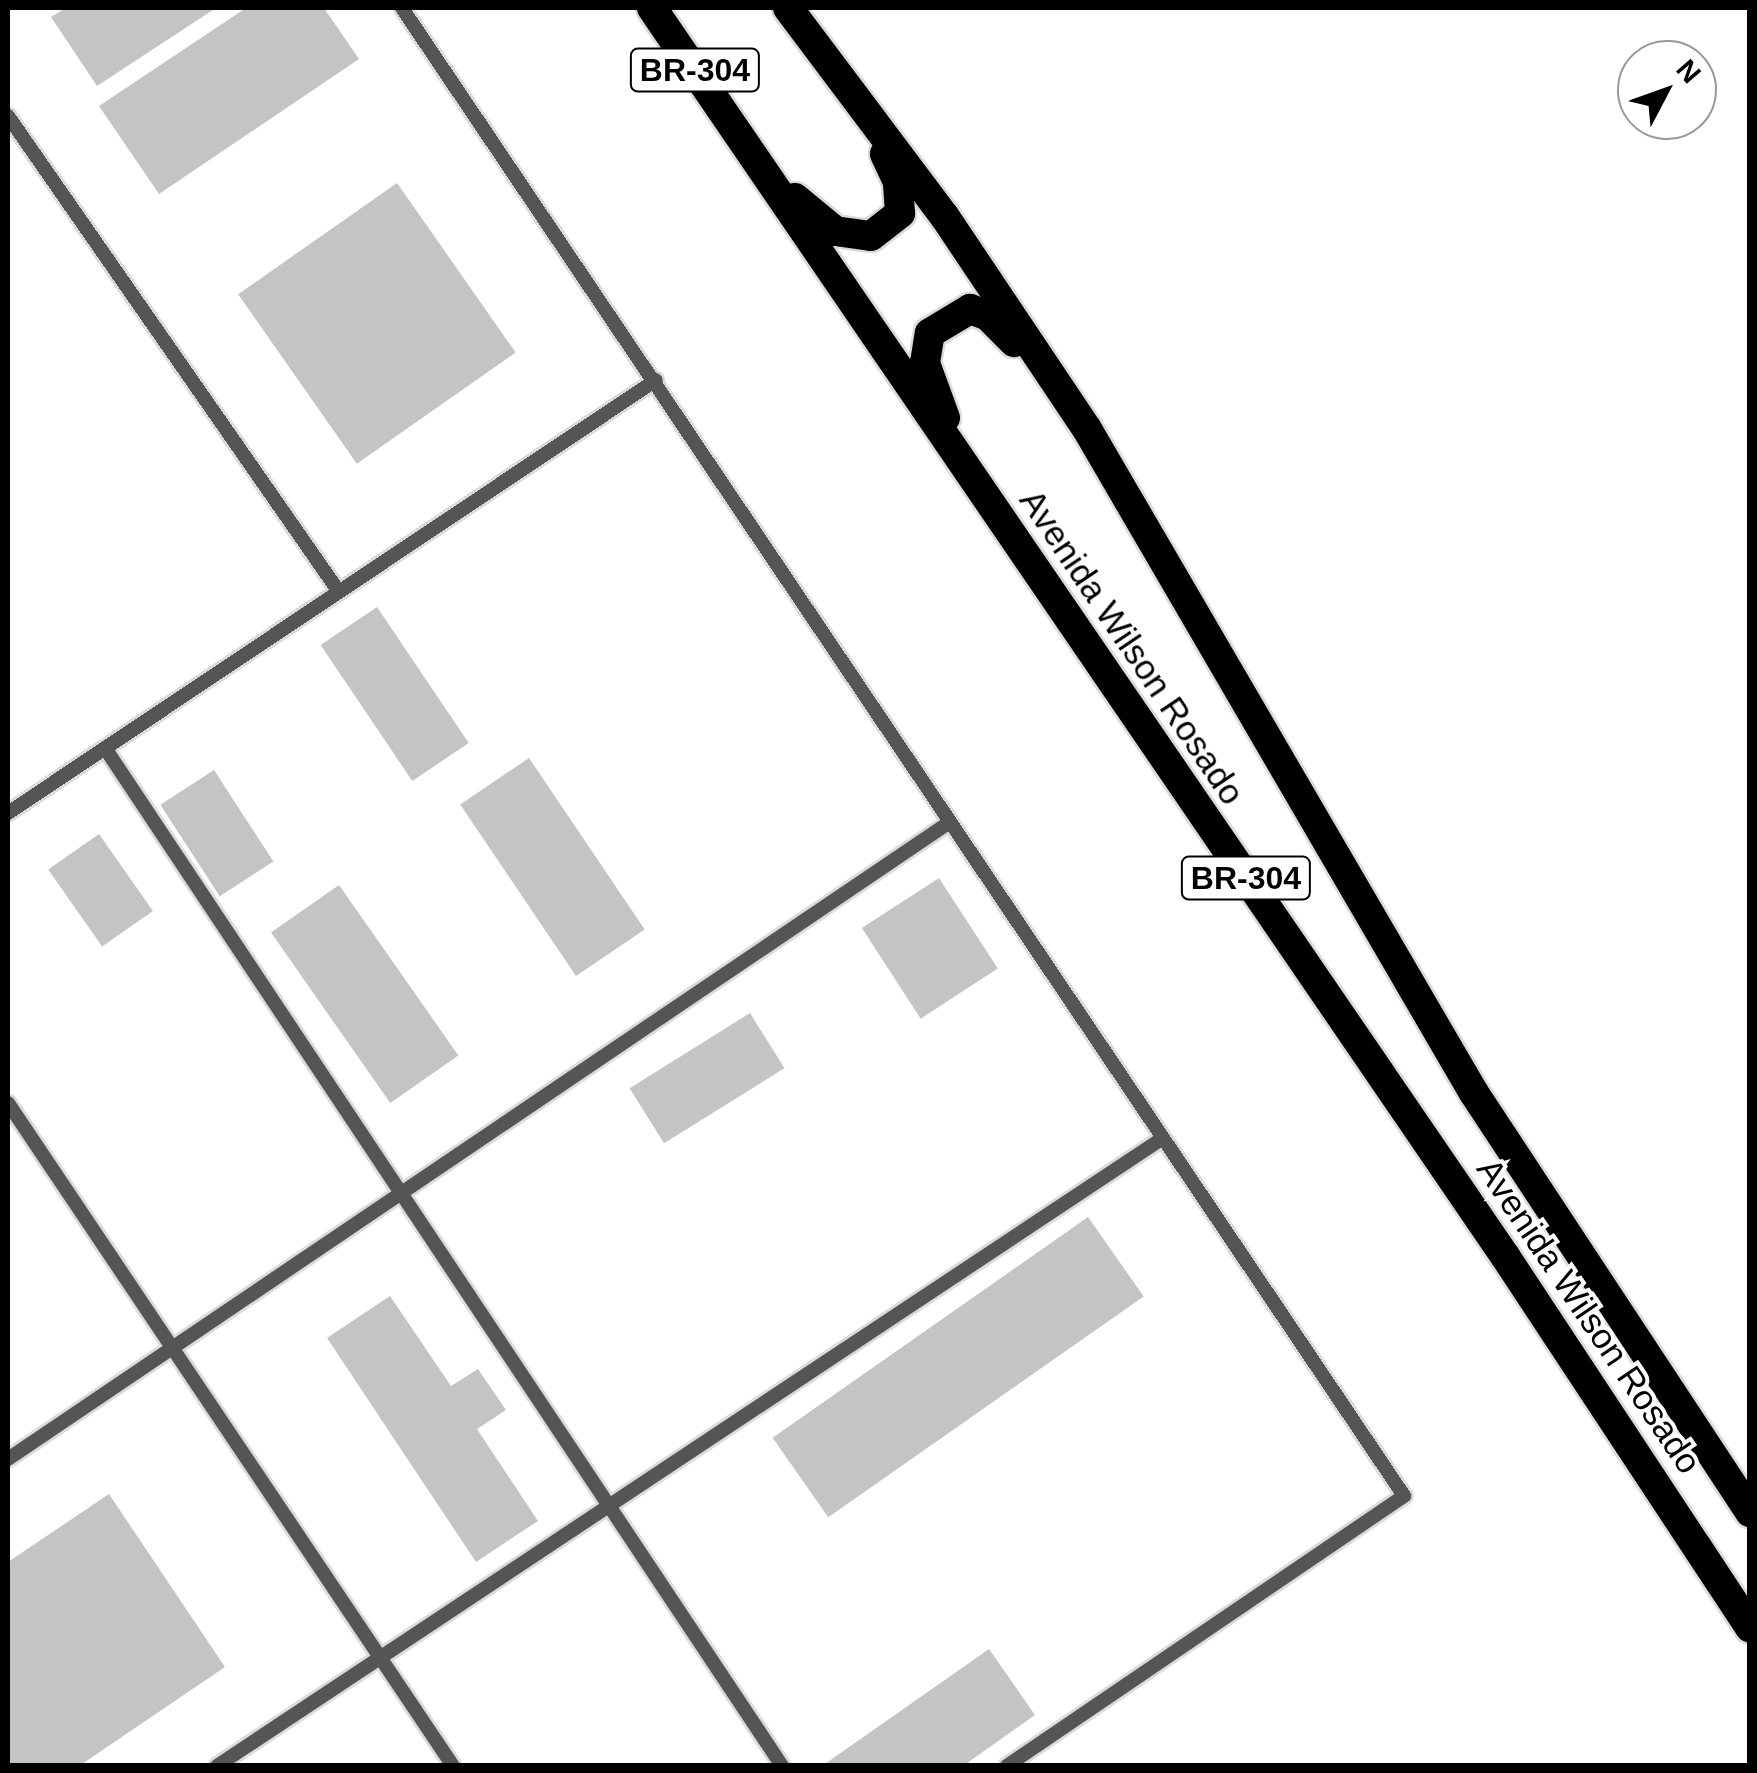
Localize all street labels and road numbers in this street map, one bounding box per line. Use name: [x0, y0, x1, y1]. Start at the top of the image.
road number: BR-304: [628, 43, 762, 97]
street label: Avenida Wilson Rosado: [1011, 481, 1253, 813]
road number: BR-304: [1178, 851, 1314, 905]
street label: Avenida Wilson Rosado: [1468, 1150, 1710, 1482]

